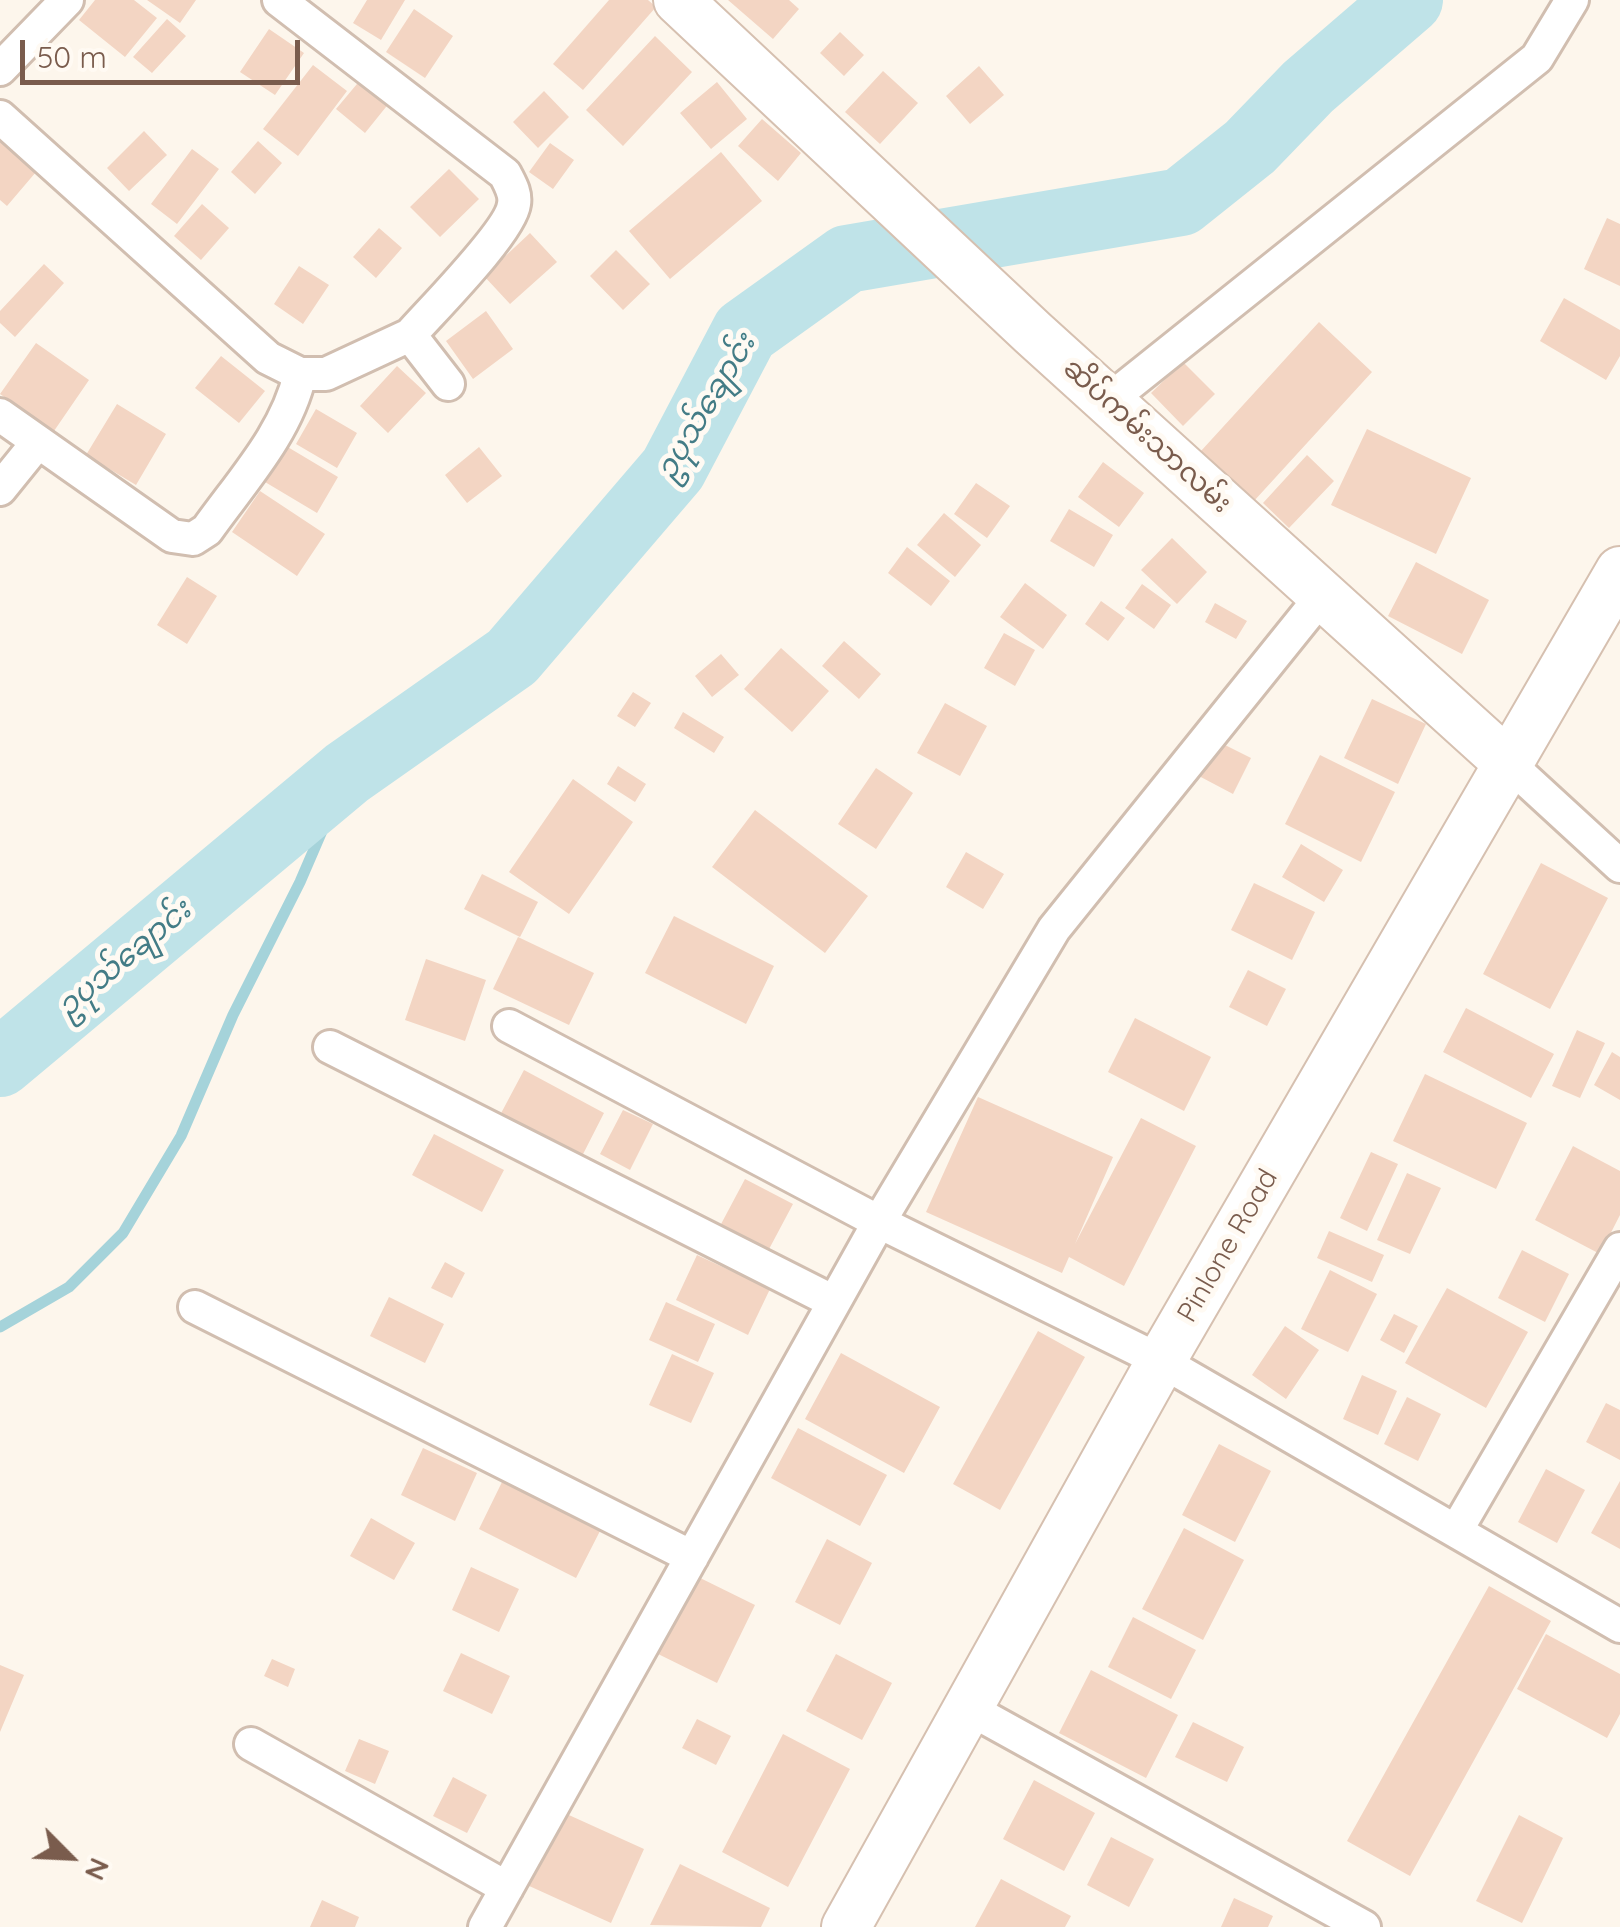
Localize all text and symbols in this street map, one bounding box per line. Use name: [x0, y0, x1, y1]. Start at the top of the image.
scale bar: [25, 20, 305, 82]
text: 50 m: [37, 38, 107, 76]
water label: ဥပုသ်ချောင်း: [648, 327, 764, 487]
street label: ဆိပ်ကမ်းသာလမ်း: [1056, 352, 1238, 520]
water label: ဥပုသ်ချောင်း: [50, 893, 198, 1025]
street label: Pinlone Road: [1171, 1164, 1285, 1328]
north arrow: [20, 1807, 120, 1907]
text: N: [78, 1853, 118, 1886]

